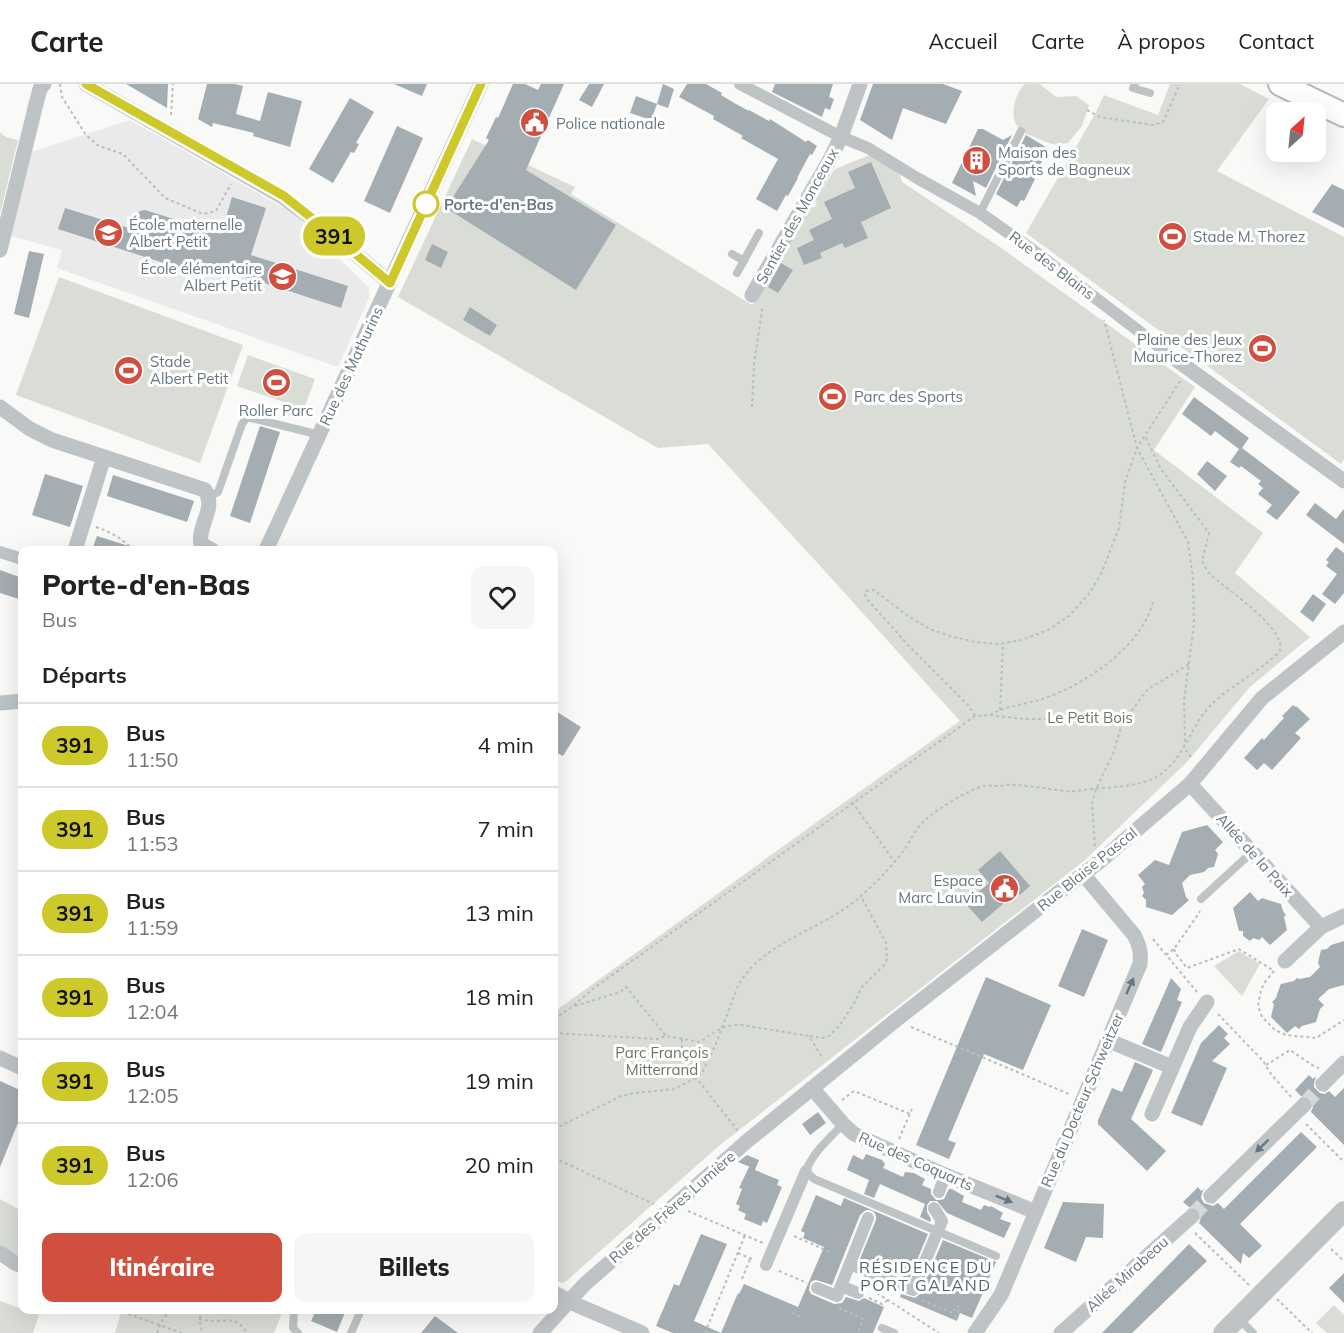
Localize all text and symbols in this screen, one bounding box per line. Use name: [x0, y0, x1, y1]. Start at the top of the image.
text: Carte: [30, 24, 104, 59]
text: Accueil: [928, 28, 998, 54]
text: Carte: [1031, 28, 1084, 54]
text: À propos: [1117, 28, 1205, 54]
text: Contact: [1238, 28, 1314, 54]
north arrow: [1266, 102, 1326, 162]
map controls: [1266, 102, 1326, 162]
public building icon: Police nationale: [519, 107, 551, 139]
place label: Police nationale: [556, 114, 665, 133]
place label: Maison des Sports de Bagneux: [998, 143, 1130, 179]
street label: Sentier des Monceaux: [752, 145, 842, 287]
building icon: Maison des Sports de Bagneux: [961, 145, 993, 177]
marker: Porte-d'en-Bas: [413, 191, 439, 217]
place label: Porte-d'en-Bas: [444, 195, 554, 214]
place label: École maternelle Albert Petit: [129, 215, 242, 251]
line badge: 391: [300, 216, 368, 256]
school or university icon: École maternelle Albert Petit: [92, 217, 124, 249]
sports icon: Stade M. Thorez: [1156, 220, 1188, 252]
text: 391: [315, 223, 353, 249]
street label: Rue des Blains: [1005, 227, 1099, 303]
place label: Stade M. Thorez: [1193, 227, 1306, 246]
place label: École élémentaire Albert Petit: [140, 259, 262, 295]
school or university icon: École élémentaire Albert Petit: [267, 261, 299, 293]
street label: Rue des Mathurins: [315, 303, 387, 429]
place label: Plaine des Jeux Maurice-Thorez: [1133, 330, 1242, 366]
sports icon: Plaine des Jeux Maurice-Thorez: [1247, 332, 1279, 364]
place label: Stade Albert Petit: [150, 352, 228, 388]
sports icon: Stade Albert Petit: [113, 354, 145, 386]
sports icon: Roller Parc: [260, 367, 292, 399]
sports icon: Parc des Sports: [817, 380, 849, 412]
place label: Parc des Sports: [854, 387, 963, 406]
place label: Roller Parc: [239, 401, 313, 420]
button: heart: [471, 566, 534, 629]
text: Porte-d'en-Bas: [42, 567, 250, 602]
text: Bus: [42, 607, 77, 632]
text: Départs: [42, 661, 127, 689]
park label: Le Petit Bois: [1047, 708, 1133, 727]
text: Bus: [126, 719, 165, 747]
text: 4 min: [478, 731, 534, 759]
text: 391: [56, 732, 94, 758]
text: 11:50: [126, 747, 179, 772]
text: Bus: [126, 803, 165, 831]
street label: Allée de la Paix: [1212, 809, 1298, 901]
text: 7 min: [478, 815, 534, 843]
text: 391: [56, 816, 94, 842]
street label: Rue Blaise Pascal: [1033, 823, 1141, 915]
text: 11:53: [126, 831, 179, 856]
place label: Espace Marc Lauvin: [898, 871, 983, 907]
public building icon: Espace Marc Lauvin: [988, 873, 1020, 905]
text: Bus: [126, 887, 165, 915]
text: 13 min: [464, 899, 534, 927]
text: 391: [56, 900, 94, 926]
text: 11:59: [126, 915, 179, 940]
text: Bus: [126, 971, 165, 999]
one-way arrow: [1125, 977, 1135, 995]
text: 18 min: [464, 983, 534, 1011]
text: 391: [56, 984, 94, 1010]
text: 12:04: [126, 999, 179, 1024]
street label: Rue du Docteur Schweitzer: [1037, 1009, 1128, 1190]
park label: Parc François Mitterrand: [615, 1043, 709, 1079]
text: Bus: [126, 1055, 165, 1083]
text: 19 min: [464, 1067, 534, 1095]
text: 391: [56, 1068, 94, 1094]
text: 12:05: [126, 1083, 179, 1108]
street label: Rue des Coquarts: [856, 1127, 976, 1195]
text: Bus: [126, 1139, 165, 1167]
one-way arrow: [1255, 1139, 1270, 1153]
street label: Rue des Frères Lumière: [605, 1147, 739, 1267]
text: 20 min: [464, 1151, 534, 1179]
text: 391: [56, 1152, 94, 1178]
text: 12:06: [126, 1167, 179, 1192]
one-way arrow: [995, 1195, 1013, 1204]
street label: Allée Mirabeau: [1082, 1232, 1172, 1316]
button: Itinéraire: [42, 1233, 282, 1302]
button: Billets: [294, 1233, 534, 1302]
district label: RÉSIDENCE DU PORT GALAND: [859, 1257, 993, 1295]

